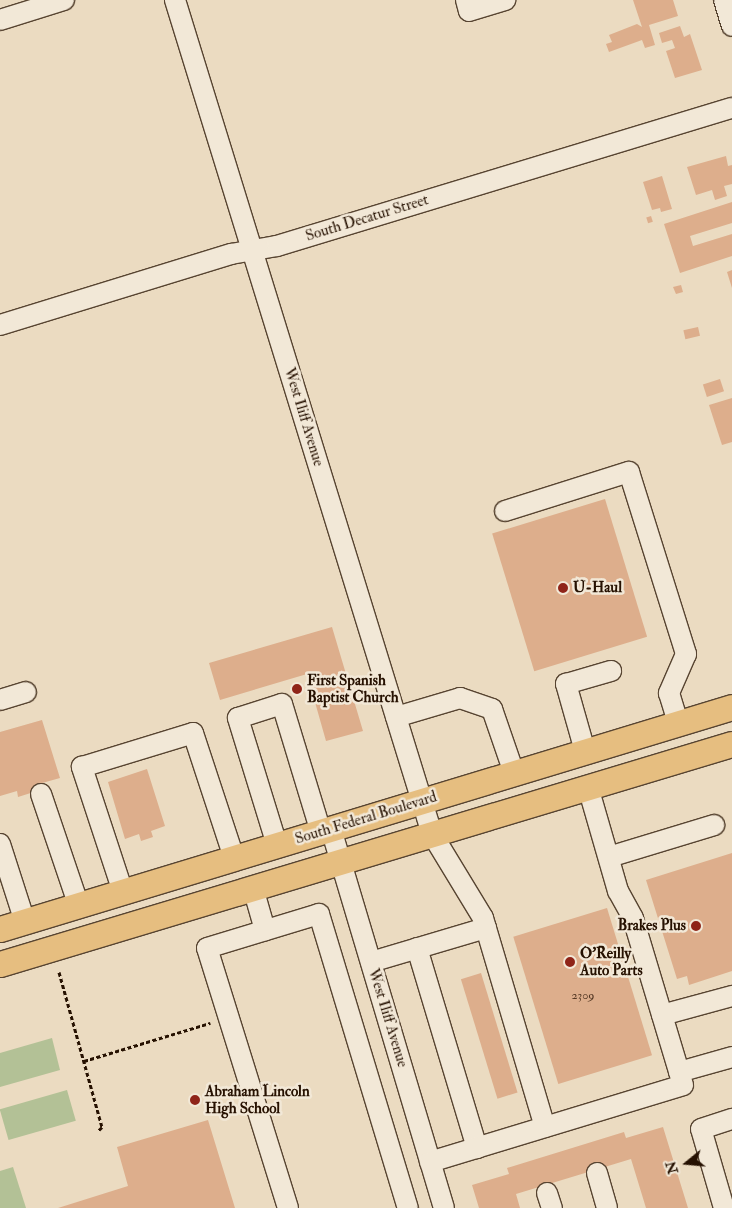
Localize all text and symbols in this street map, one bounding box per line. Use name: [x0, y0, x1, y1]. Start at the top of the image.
street label: South Decatur Street: [303, 191, 431, 245]
street label: West Iliff Avenue: [280, 365, 328, 469]
place label: U-Haul: [573, 579, 622, 597]
marker: U-Haul: [557, 582, 569, 594]
place label: First Spanish Baptist Church: [307, 671, 399, 706]
marker: First Spanish Baptist Church: [291, 683, 303, 695]
street label: South Federal Boulevard: [293, 788, 439, 848]
place label: Brakes Plus: [618, 917, 686, 935]
marker: Brakes Plus: [690, 920, 702, 932]
place label: O'Reilly Auto Parts: [580, 944, 643, 979]
marker: O'Reilly Auto Parts: [564, 956, 576, 968]
street label: West Iliff Avenue: [364, 966, 412, 1070]
house number: 2309: [572, 989, 594, 1003]
place label: Abraham Lincoln High School: [205, 1082, 310, 1117]
marker: Abraham Lincoln High School: [189, 1094, 201, 1106]
north arrow: [662, 1138, 712, 1188]
text: N: [662, 1159, 682, 1176]

